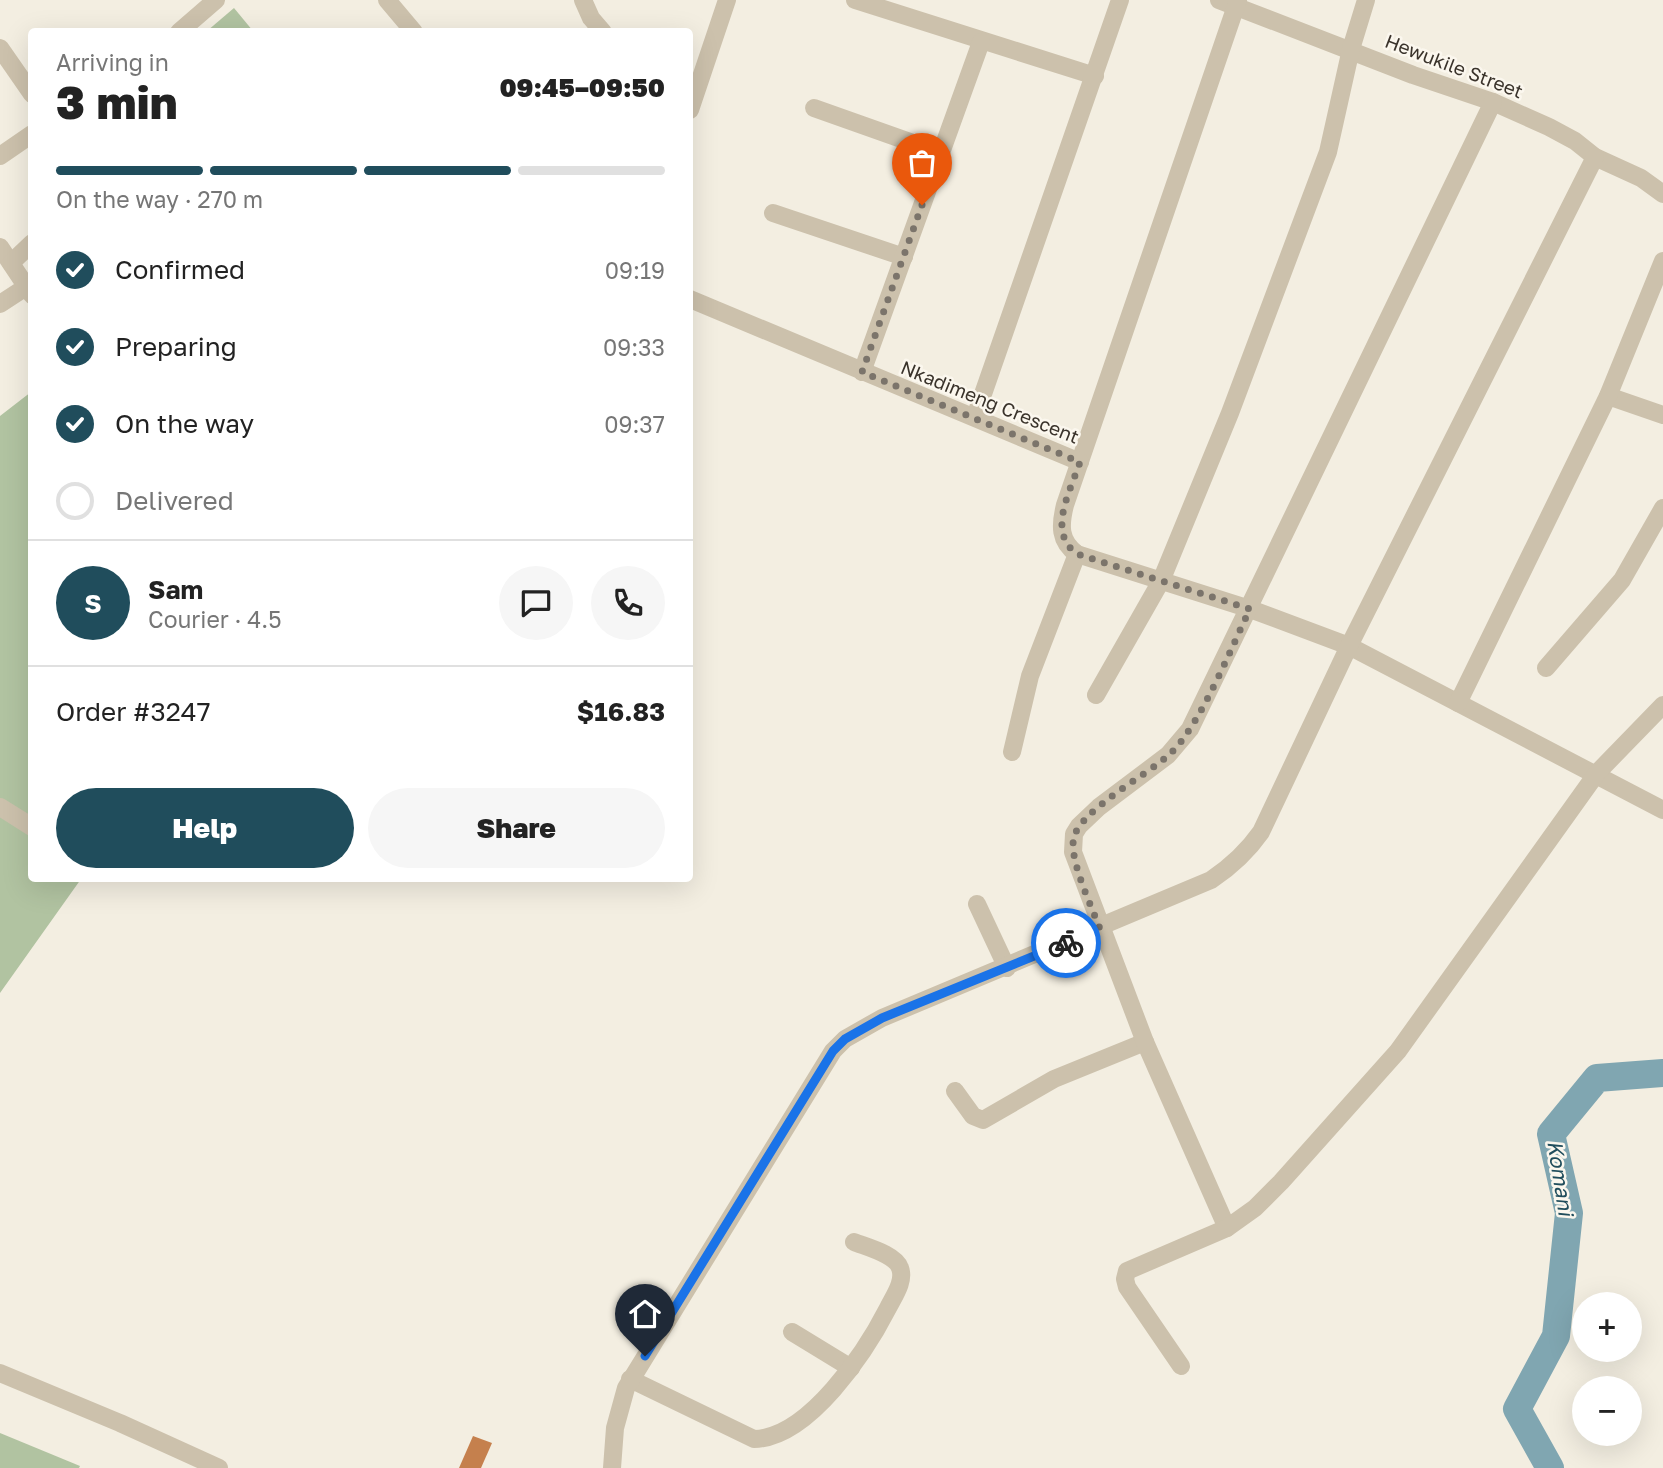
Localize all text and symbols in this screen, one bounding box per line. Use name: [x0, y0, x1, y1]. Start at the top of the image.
street label: Hewukile Street: [1382, 29, 1526, 102]
text: Arriving in: [56, 48, 169, 76]
text: 09:45–09:50: [499, 72, 665, 103]
text: 3 min: [56, 74, 178, 129]
pin: [892, 133, 952, 205]
icon: bag: [903, 144, 941, 182]
text: On the way · 270 m: [56, 185, 263, 213]
icon: check: [56, 251, 94, 289]
text: Confirmed: [115, 254, 245, 285]
text: 09:19: [605, 256, 665, 284]
icon: check: [56, 328, 94, 366]
text: Preparing: [115, 331, 237, 362]
text: 09:33: [603, 333, 665, 361]
street label: Nkadimeng Crescent: [898, 355, 1083, 448]
icon: check: [56, 405, 94, 443]
text: On the way: [115, 408, 254, 439]
text: 09:37: [604, 410, 665, 438]
text: Delivered: [115, 485, 234, 516]
button: chat: [499, 566, 573, 640]
button: phone: [591, 566, 665, 640]
text: Sam: [148, 574, 203, 605]
text: S: [84, 588, 102, 619]
text: Courier · 4.5: [148, 605, 281, 633]
text: Order #3247: [56, 696, 210, 727]
text: $16.83: [577, 696, 665, 727]
button: Help: [56, 788, 354, 868]
button: Share: [368, 788, 665, 868]
courier: [1031, 908, 1101, 978]
icon: bike: [1047, 924, 1085, 962]
water label: Komani: [1542, 1138, 1580, 1220]
pin: [615, 1284, 675, 1356]
map controls: [1572, 1292, 1642, 1446]
button: +: [1572, 1292, 1642, 1362]
icon: home: [626, 1295, 664, 1333]
button: −: [1572, 1376, 1642, 1446]

